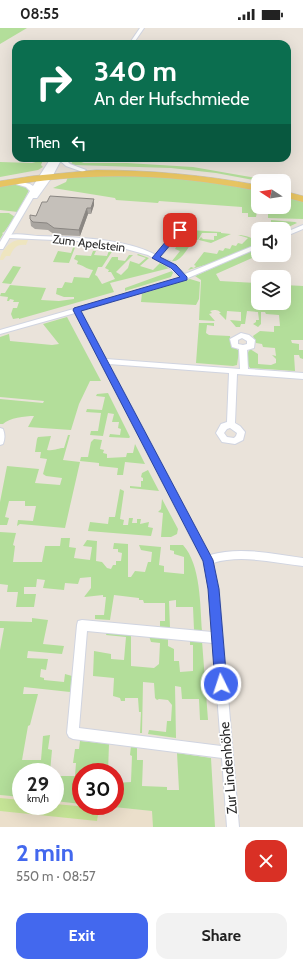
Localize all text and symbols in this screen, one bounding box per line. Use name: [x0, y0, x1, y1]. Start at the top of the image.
text: 08:55: [20, 5, 59, 23]
text: 340 m: [94, 54, 177, 88]
icon: right: [28, 56, 80, 108]
text: An der Hufschmiede: [94, 88, 249, 110]
icon: left: [68, 132, 90, 154]
text: Then: [28, 134, 60, 152]
north arrow: [251, 174, 291, 214]
map controls: [251, 174, 291, 310]
pin: [163, 213, 197, 247]
icon: arrive: [169, 219, 191, 241]
button: sound: [251, 222, 291, 262]
street label: Zum Apelstein: [52, 231, 126, 255]
button: layers: [251, 270, 291, 310]
position arrow: [200, 663, 242, 705]
street label: Zur Lindenhöhe: [215, 721, 241, 815]
speed limit sign: 30: [72, 763, 124, 815]
text: 29: [27, 772, 49, 796]
text: km/h: [27, 792, 49, 805]
text: 2 min: [16, 838, 74, 867]
button: close: [245, 840, 287, 882]
text: 550 m · 08:57: [16, 868, 96, 884]
button: Exit: [16, 913, 148, 959]
button: Share: [156, 913, 287, 959]

